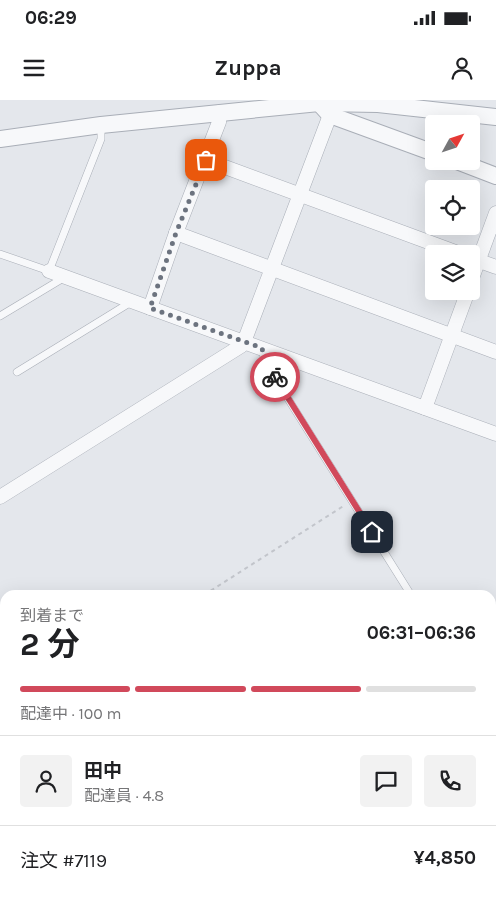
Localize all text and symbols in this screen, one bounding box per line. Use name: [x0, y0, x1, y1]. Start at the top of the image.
text: 06:29: [25, 7, 77, 29]
icon: menu: [20, 54, 48, 82]
icon: person: [448, 54, 476, 82]
text: Zuppa: [214, 55, 282, 81]
north arrow: [425, 115, 480, 170]
map controls: [425, 115, 480, 300]
pin: [185, 139, 227, 181]
icon: bag: [192, 146, 220, 174]
button: locate: [425, 180, 480, 235]
button: layers: [425, 245, 480, 300]
courier: [250, 352, 300, 402]
icon: bike: [261, 363, 289, 391]
pin: [351, 511, 393, 553]
icon: home: [358, 518, 386, 546]
text: 到着まで: [20, 606, 84, 625]
text: 06:31–06:36: [367, 622, 476, 644]
text: 2 分: [20, 626, 79, 663]
text: 配達中 · 100 m: [20, 704, 122, 723]
button: person: [20, 755, 72, 807]
button: chat: [360, 755, 412, 807]
button: phone: [424, 755, 476, 807]
text: 田中: [84, 760, 122, 782]
text: 配達員 · 4.8: [84, 786, 164, 805]
text: ¥4,850: [413, 847, 476, 869]
text: 注文 #7119: [20, 850, 107, 872]

